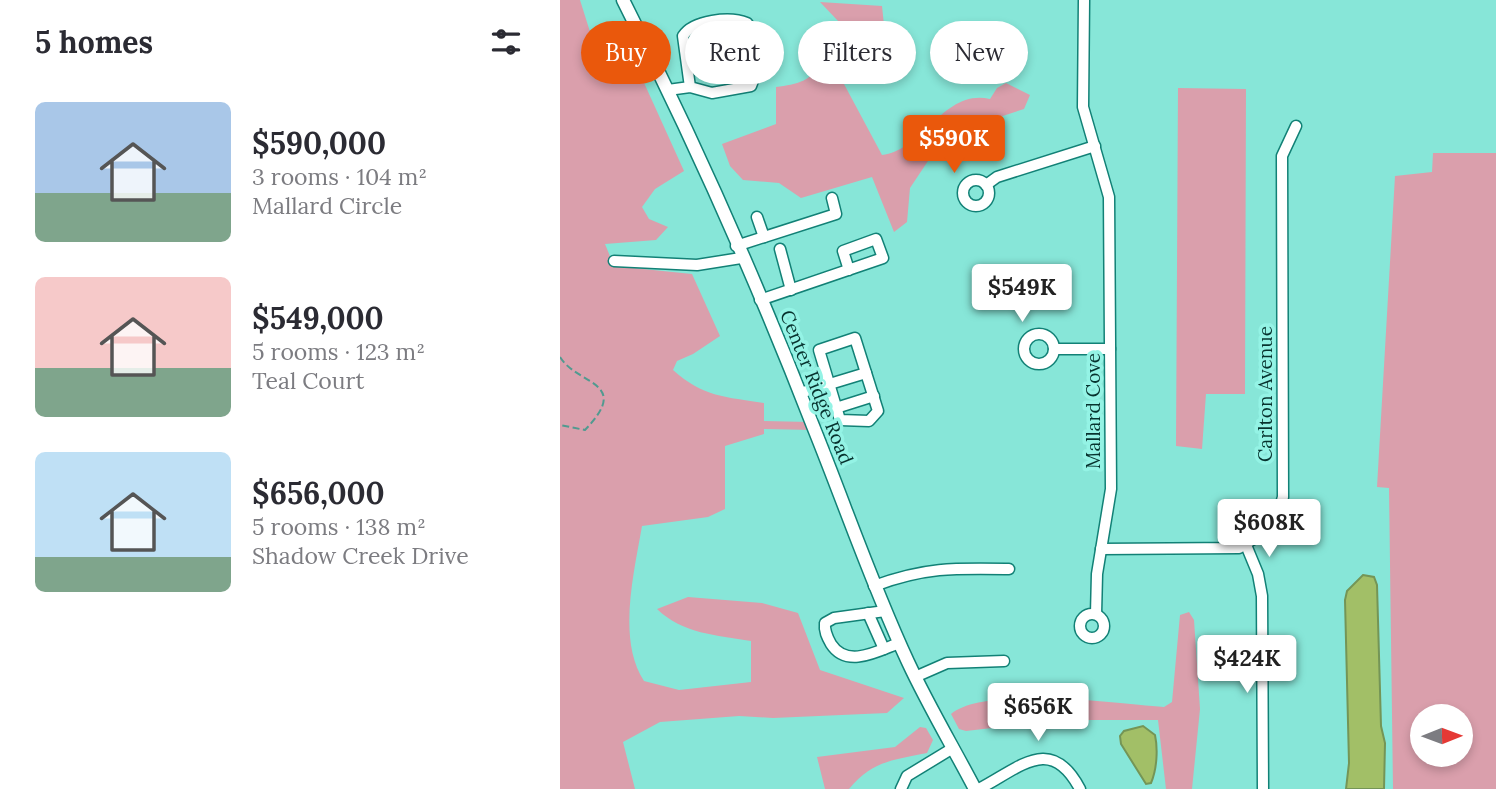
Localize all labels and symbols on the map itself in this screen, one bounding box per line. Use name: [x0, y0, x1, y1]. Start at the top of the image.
pin: $590K: [905, 116, 1003, 175]
pin: $549K: [973, 264, 1071, 324]
street label: Center Ridge Road: [775, 306, 859, 468]
street label: Carlton Avenue: [1253, 326, 1277, 462]
street label: Mallard Cove: [1081, 353, 1105, 469]
pin: $608K: [1220, 500, 1318, 559]
pin: $424K: [1198, 636, 1296, 695]
pin: $656K: [989, 684, 1087, 743]
north arrow: [1410, 704, 1474, 766]

